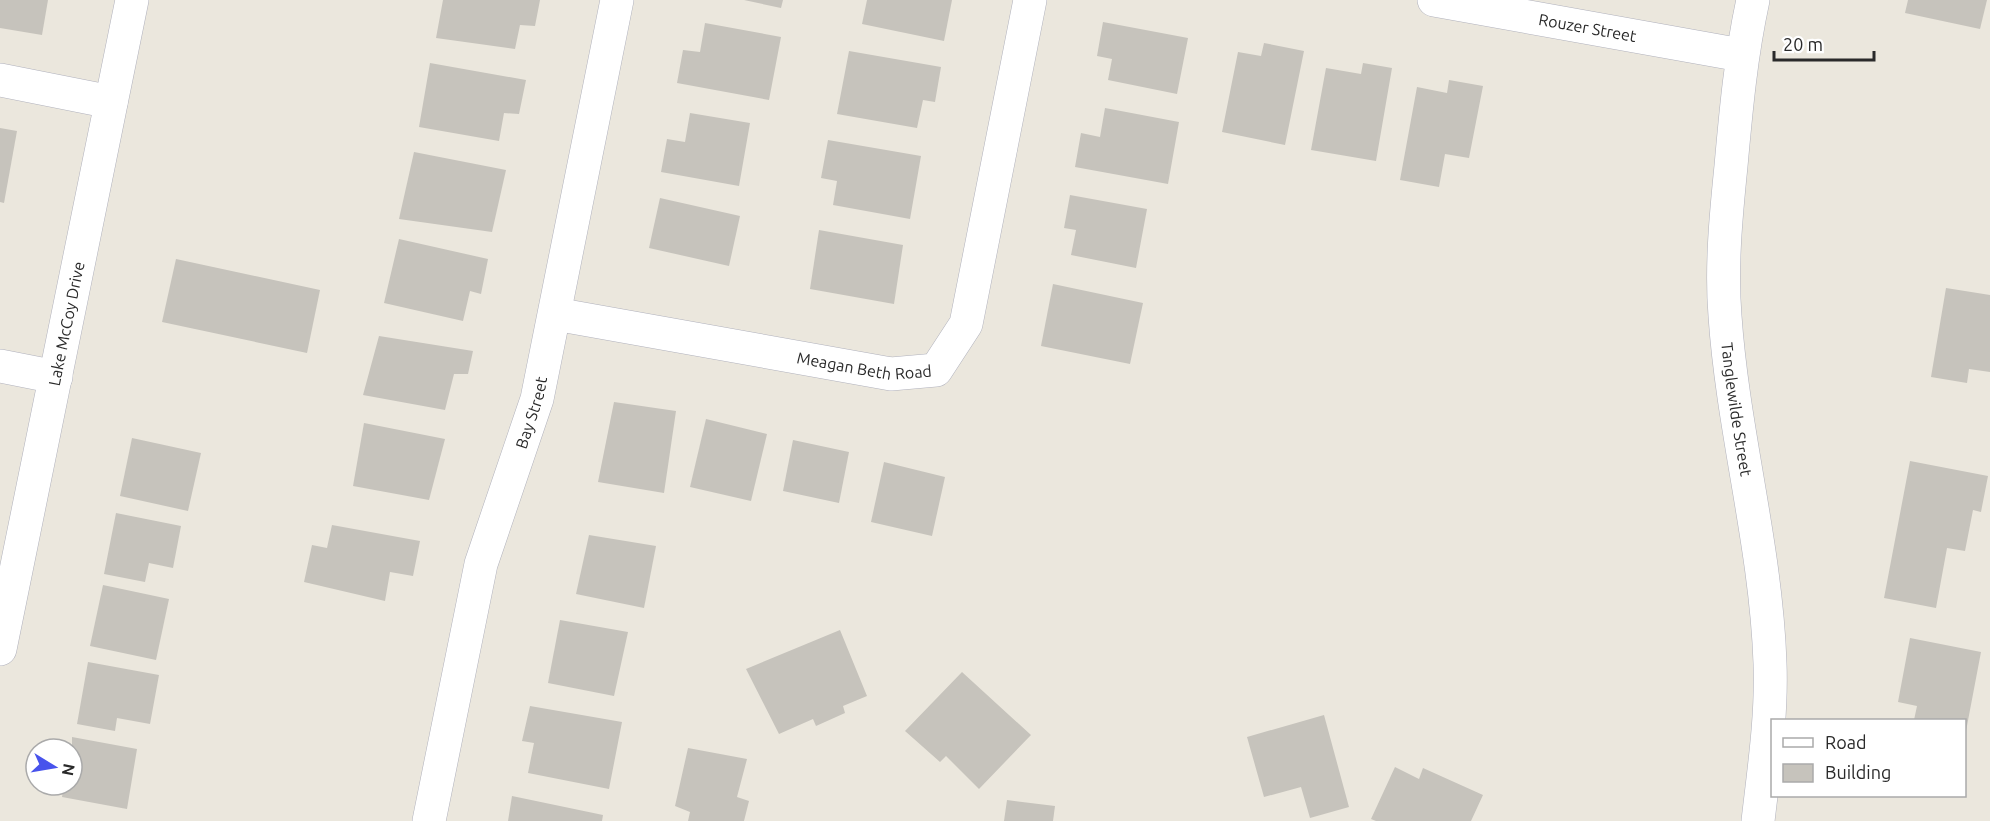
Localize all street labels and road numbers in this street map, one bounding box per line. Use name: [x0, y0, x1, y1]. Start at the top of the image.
street label: Rouzer Street: [1537, 10, 1639, 45]
street label: Lake McCoy Drive: [45, 260, 88, 387]
street label: Tanglewilde Street: [1718, 342, 1756, 478]
street label: Meagan Beth Road: [795, 348, 932, 383]
street label: Bay Street: [512, 374, 550, 451]

